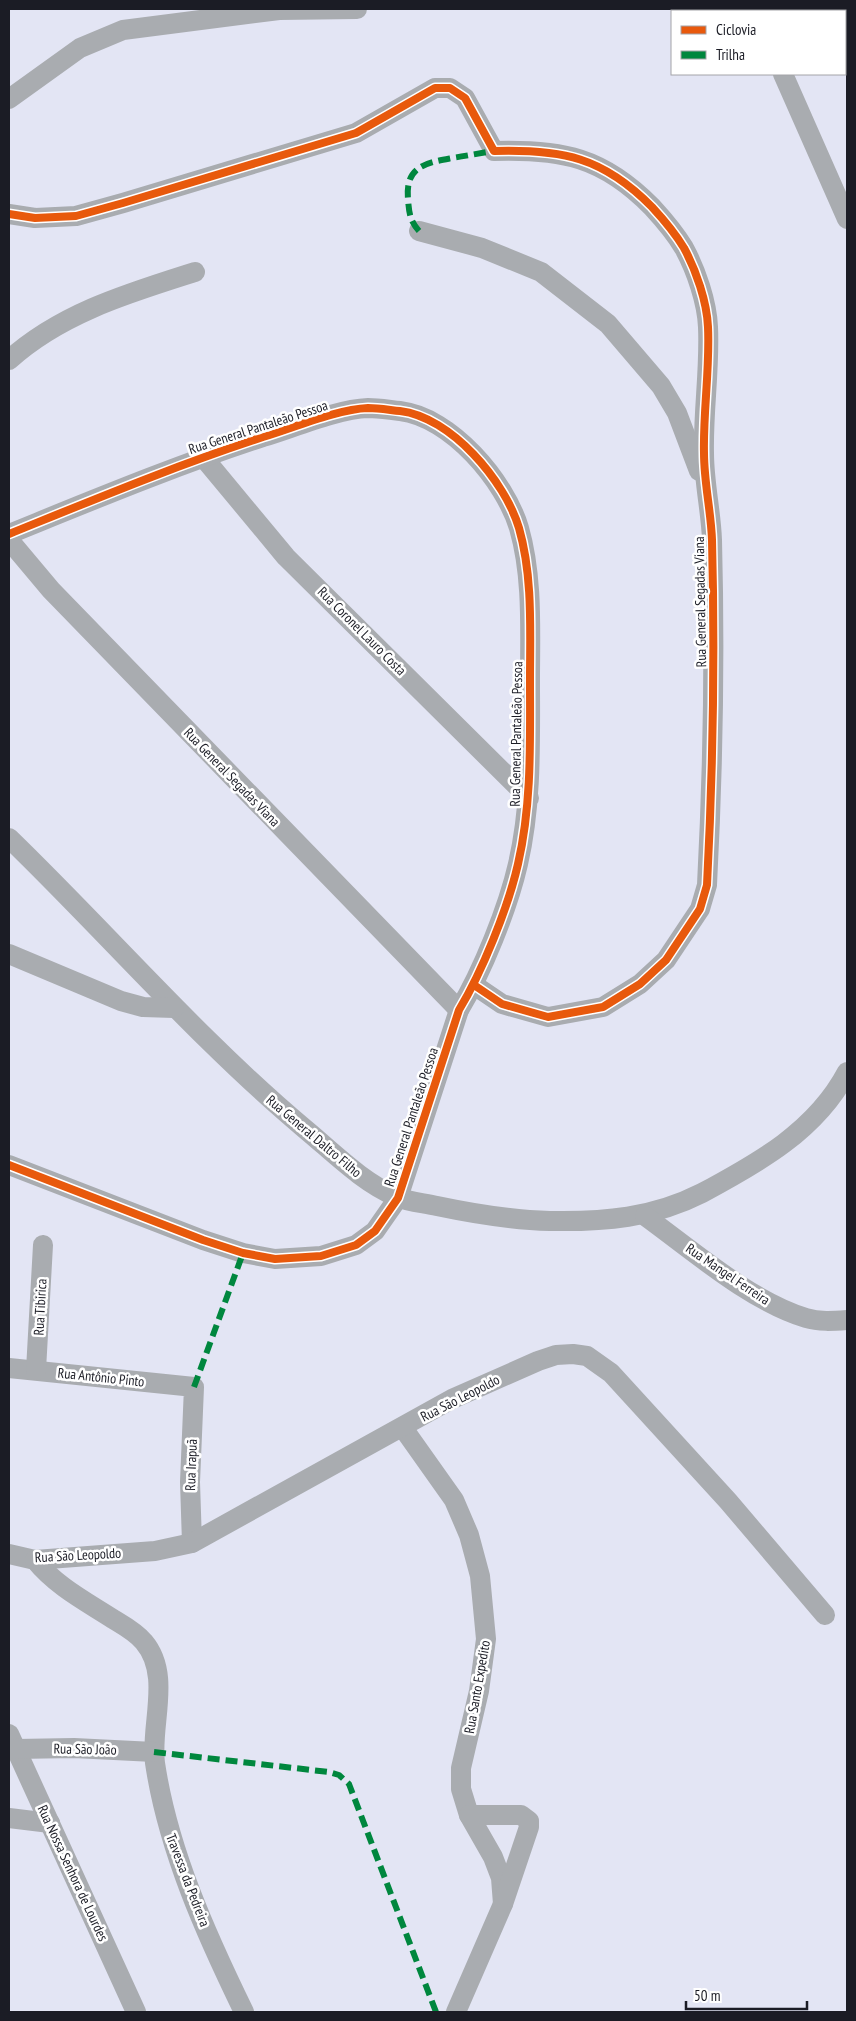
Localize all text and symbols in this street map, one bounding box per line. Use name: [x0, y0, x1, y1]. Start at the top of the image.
legend: [671, 10, 846, 75]
text: Ciclovia: [716, 20, 756, 39]
text: Trilha: [716, 45, 745, 64]
street label: Rua General Pantaleão Pessoa: [186, 396, 330, 458]
street label: Rua General Segadas Viana: [690, 536, 710, 668]
street label: Rua Coronel Lauro Costa: [314, 583, 410, 679]
street label: Rua General Pantaleão Pessoa: [506, 661, 526, 807]
street label: Rua General Segadas Viana: [180, 724, 284, 830]
street label: Rua General Pantaleão Pessoa: [380, 1045, 442, 1189]
street label: Rua General Daltro Filho: [263, 1091, 365, 1181]
street label: Rua Mangel Ferreira: [683, 1239, 773, 1309]
street label: Rua Tibirica: [30, 1278, 50, 1336]
street label: Rua Antônio Pinto: [57, 1364, 145, 1390]
street label: Rua São Leopoldo: [417, 1370, 503, 1426]
street label: Rua Irapuã: [181, 1439, 201, 1491]
street label: Rua São Leopoldo: [34, 1544, 122, 1566]
street label: Rua Santo Expedito: [460, 1639, 494, 1735]
street label: Rua São João: [53, 1739, 117, 1759]
street label: Rua Nossa Senhora de Lourdes: [34, 1802, 113, 1944]
street label: Travessa da Pedreira: [162, 1831, 214, 1929]
scale bar: [686, 1978, 807, 2010]
text: 50 m: [694, 1986, 720, 2005]

